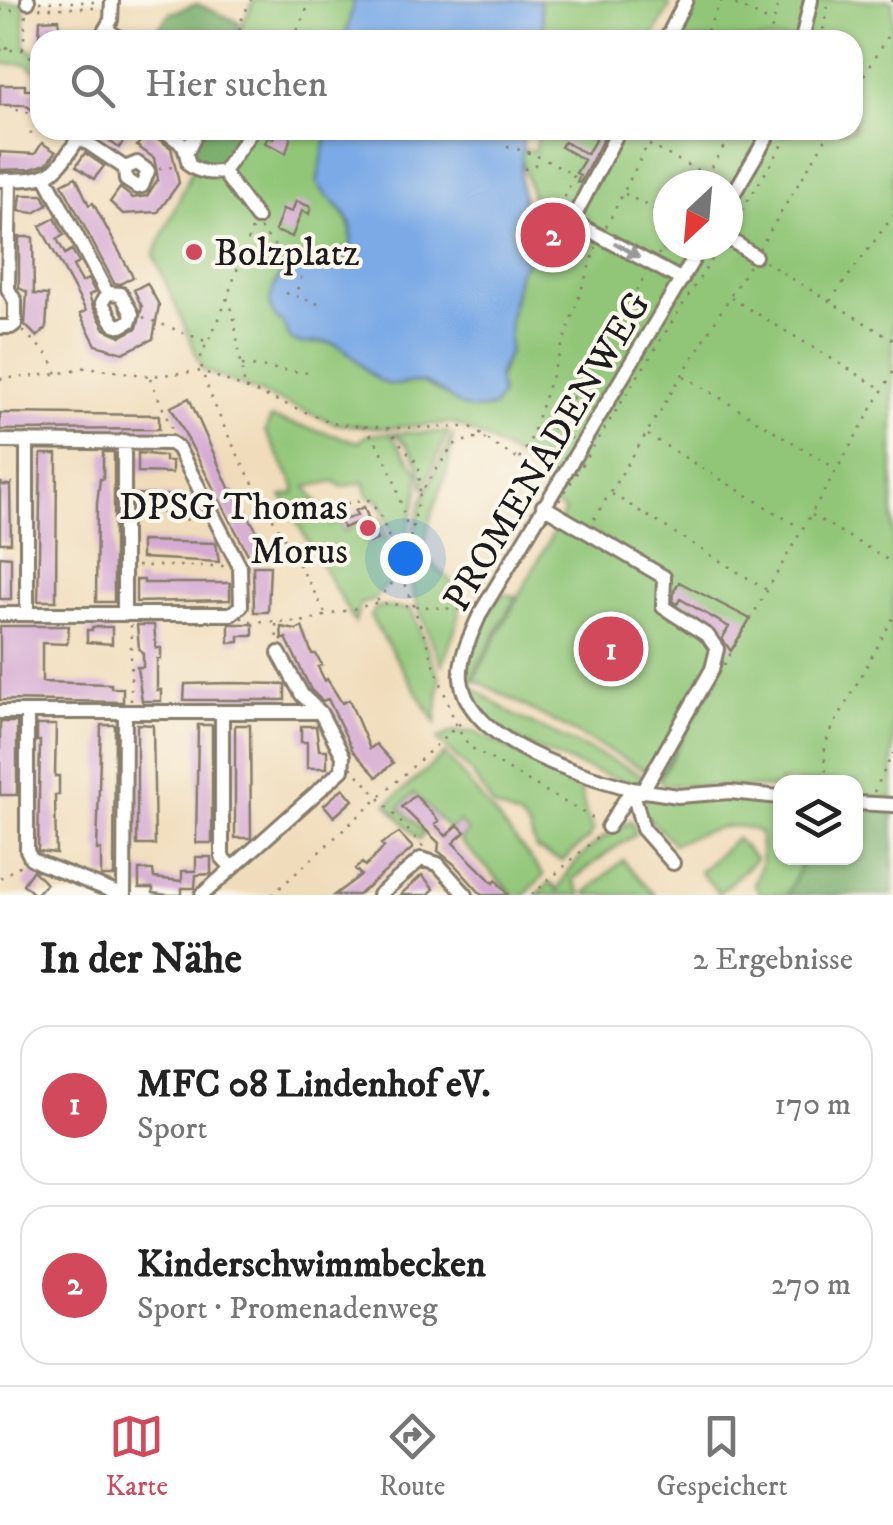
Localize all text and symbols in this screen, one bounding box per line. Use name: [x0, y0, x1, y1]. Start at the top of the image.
search box: [30, 30, 863, 140]
icon: search: [65, 58, 120, 113]
text: Hier suchen: [145, 61, 328, 109]
north arrow: [653, 170, 743, 260]
pin: 2: [520, 198, 586, 272]
place label: Bolzplatz: [214, 230, 359, 278]
marker: Bolzplatz: [183, 241, 205, 263]
one-way arrow: [613, 241, 641, 258]
street label: PROMENADENWEG: [433, 284, 662, 620]
place label: DPSG Thomas Morus: [119, 484, 348, 576]
marker: DPSG Thomas Morus: [357, 517, 379, 539]
your location: [380, 533, 431, 584]
pin: 1: [578, 612, 644, 686]
map controls: [773, 775, 863, 865]
button: layers: [773, 775, 863, 865]
text: In der Nähe: [40, 934, 242, 986]
text: 2 Ergebnisse: [693, 940, 853, 980]
text: MFC 08 Lindenhof eV.: [137, 1061, 491, 1109]
text: 1: [69, 1085, 80, 1125]
text: 170 m: [774, 1085, 851, 1125]
text: Sport: [137, 1109, 207, 1149]
text: Kinderschwimmbecken: [137, 1241, 486, 1289]
text: 2: [67, 1265, 82, 1305]
text: 270 m: [771, 1265, 851, 1305]
text: Sport · Promenadenweg: [137, 1289, 437, 1329]
tab: Karte: [106, 1409, 168, 1504]
tab: Route: [379, 1409, 445, 1504]
tab: Gespeichert: [656, 1409, 787, 1504]

